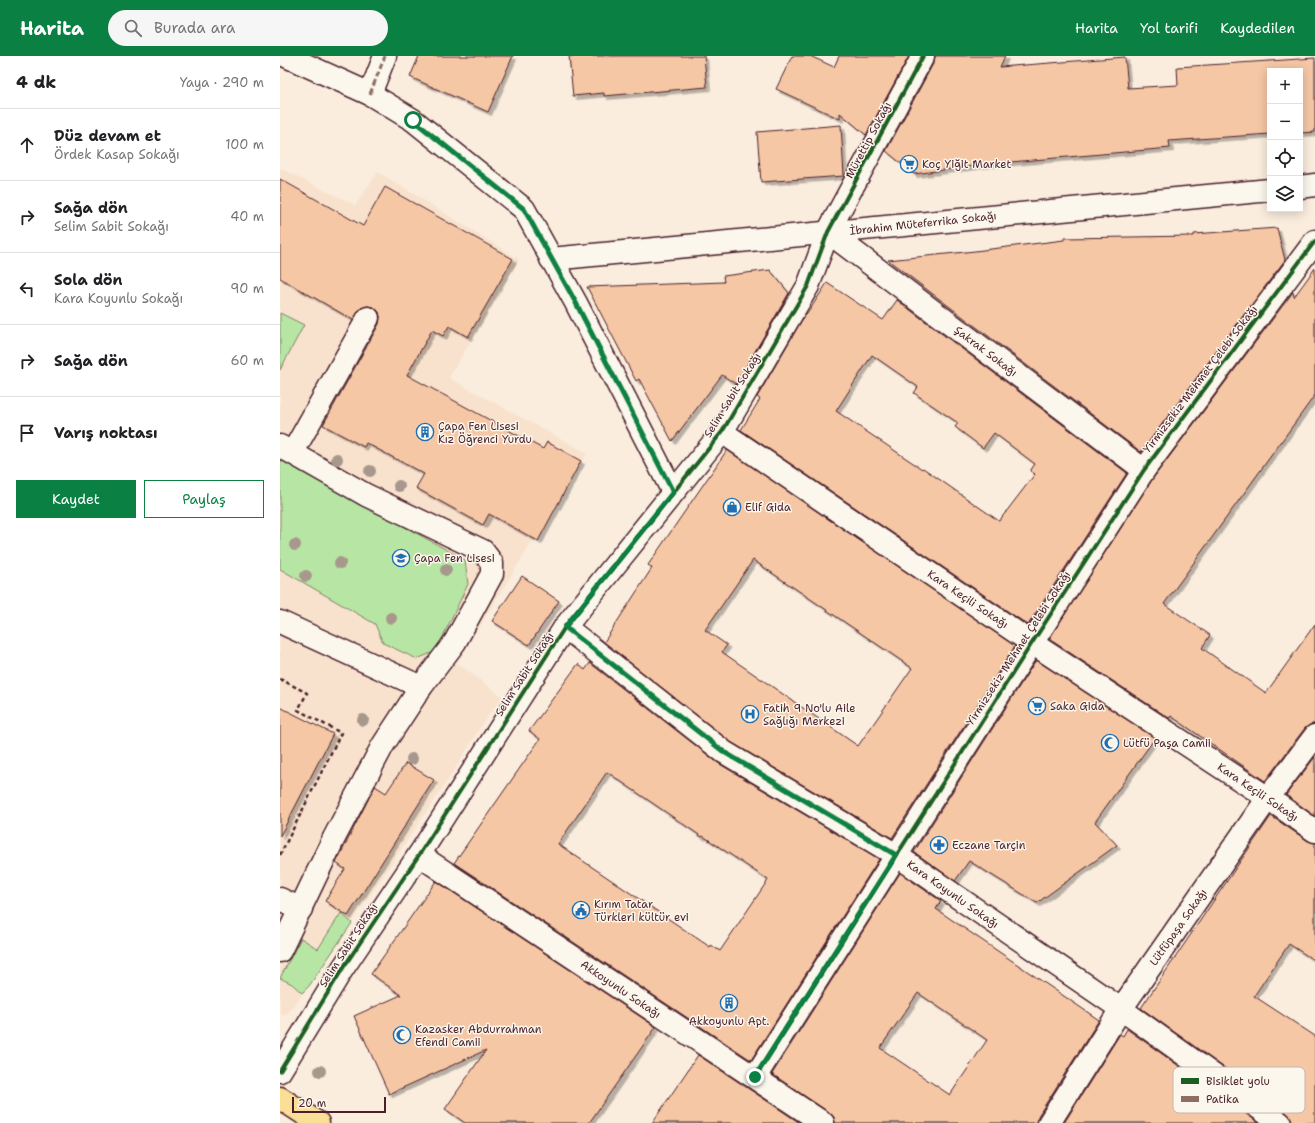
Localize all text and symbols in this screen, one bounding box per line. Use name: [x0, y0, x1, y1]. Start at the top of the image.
search box: [108, 10, 388, 46]
text: Harita: [20, 16, 84, 41]
icon: search: [122, 17, 144, 39]
text: Burada ara: [154, 18, 235, 38]
text: Harita: [1075, 19, 1118, 37]
text: Yol tarifi: [1140, 19, 1198, 37]
text: Kaydedilen: [1220, 19, 1295, 37]
map controls: [1267, 68, 1303, 212]
button: +: [1267, 68, 1303, 104]
text: 4 dk: [16, 71, 56, 93]
text: Yaya · 290 m: [180, 74, 264, 91]
street label: Mürettip Sokağı: [842, 99, 895, 181]
button: −: [1267, 104, 1303, 140]
route start: [404, 111, 422, 129]
text: Düz devam et: [54, 126, 161, 146]
icon: ahead: [16, 134, 38, 156]
text: 100 m: [225, 136, 264, 153]
button: locate: [1267, 140, 1303, 176]
text: Ördek Kasap Sokağı: [54, 146, 180, 163]
supermarket icon: Koç Yiğit Market: [899, 154, 919, 174]
place label: Koç Yiğit Market: [922, 157, 1011, 172]
button: layers: [1267, 176, 1303, 212]
text: Sağa dön: [54, 198, 128, 218]
icon: right: [16, 206, 38, 228]
text: 40 m: [230, 208, 264, 225]
street label: İbrahim Müteferrika Sokağı: [849, 208, 997, 239]
text: Selim Sabit Sokağı: [54, 218, 169, 235]
text: Sola dön: [54, 270, 123, 290]
icon: left: [16, 278, 38, 300]
text: 90 m: [230, 280, 264, 297]
text: Kara Koyunlu Sokağı: [54, 290, 183, 307]
street label: Yirmizsekiz Mehmet Çelebi Sokağı: [1140, 302, 1261, 456]
street label: Şakrak Sokağı: [951, 323, 1020, 380]
icon: right: [16, 350, 38, 372]
street label: Selim Sabit Sokağı: [700, 350, 765, 440]
text: Sağa dön: [54, 351, 128, 371]
text: 60 m: [231, 352, 264, 369]
place label: Çapa Fen Lisesi Kız Öğrenci Yurdu: [438, 419, 532, 447]
icon: arrive: [16, 422, 38, 444]
building icon: Çapa Fen Lisesi Kız Öğrenci Yurdu: [415, 422, 435, 442]
text: Varış noktası: [54, 423, 158, 443]
button: Kaydet: [16, 480, 136, 518]
button: Paylaş: [144, 480, 264, 518]
shop icon: Elif Gida: [722, 497, 742, 517]
place label: Elif Gida: [745, 500, 791, 515]
school or university icon: Çapa Fen Lisesi: [391, 548, 411, 568]
place label: Çapa Fen Lisesi: [414, 551, 495, 566]
street label: Kara Keçili Sokağı: [924, 567, 1011, 632]
street label: Yirmizsekiz Mehmet Çelebi Sokağı: [963, 568, 1074, 728]
street label: Selim Sabit Sokağı: [492, 629, 557, 719]
supermarket icon: Saka Gida: [1027, 696, 1047, 716]
place label: Saka Gida: [1050, 699, 1105, 714]
place label: Fatih 9 No'lu Aile Sağlığı Merkezi: [763, 701, 855, 729]
hospital icon: Fatih 9 No'lu Aile Sağlığı Merkezi: [740, 704, 760, 724]
mosque icon: Lütfü Paşa Camii: [1100, 733, 1120, 753]
place label: Lütfü Paşa Camii: [1123, 736, 1211, 751]
street label: Kara Keçili Sokağı: [1214, 760, 1301, 825]
pharmacy icon: Eczane Tarçin: [929, 835, 949, 855]
place label: Eczane Tarçin: [952, 838, 1026, 853]
street label: Kara Koyunlu Sokağı: [904, 857, 1002, 932]
street label: Lütfüpaşa Sokağı: [1146, 886, 1211, 969]
place label: Kırım Tatar Türkleri kültür evi: [594, 897, 689, 925]
street label: Selim Sabit Sokağı: [316, 900, 381, 990]
public building icon: Kırım Tatar Türkleri kültür evi: [571, 900, 591, 920]
street label: Akkoyunlu Sokağı: [578, 957, 664, 1022]
building icon: Akkoyunlu Apt.: [719, 993, 739, 1013]
place label: Akkoyunlu Apt.: [689, 1014, 769, 1029]
place label: Kazasker Abdurrahman Efendi Camii: [415, 1022, 542, 1050]
mosque icon: Kazasker Abdurrahman Efendi Camii: [392, 1025, 412, 1045]
legend: [1173, 1067, 1305, 1113]
route end: [746, 1068, 764, 1086]
text: Bisiklet yolu: [1206, 1074, 1270, 1089]
text: Patika: [1206, 1092, 1239, 1107]
scale bar: [292, 1095, 386, 1114]
text: 20 m: [298, 1096, 326, 1111]

